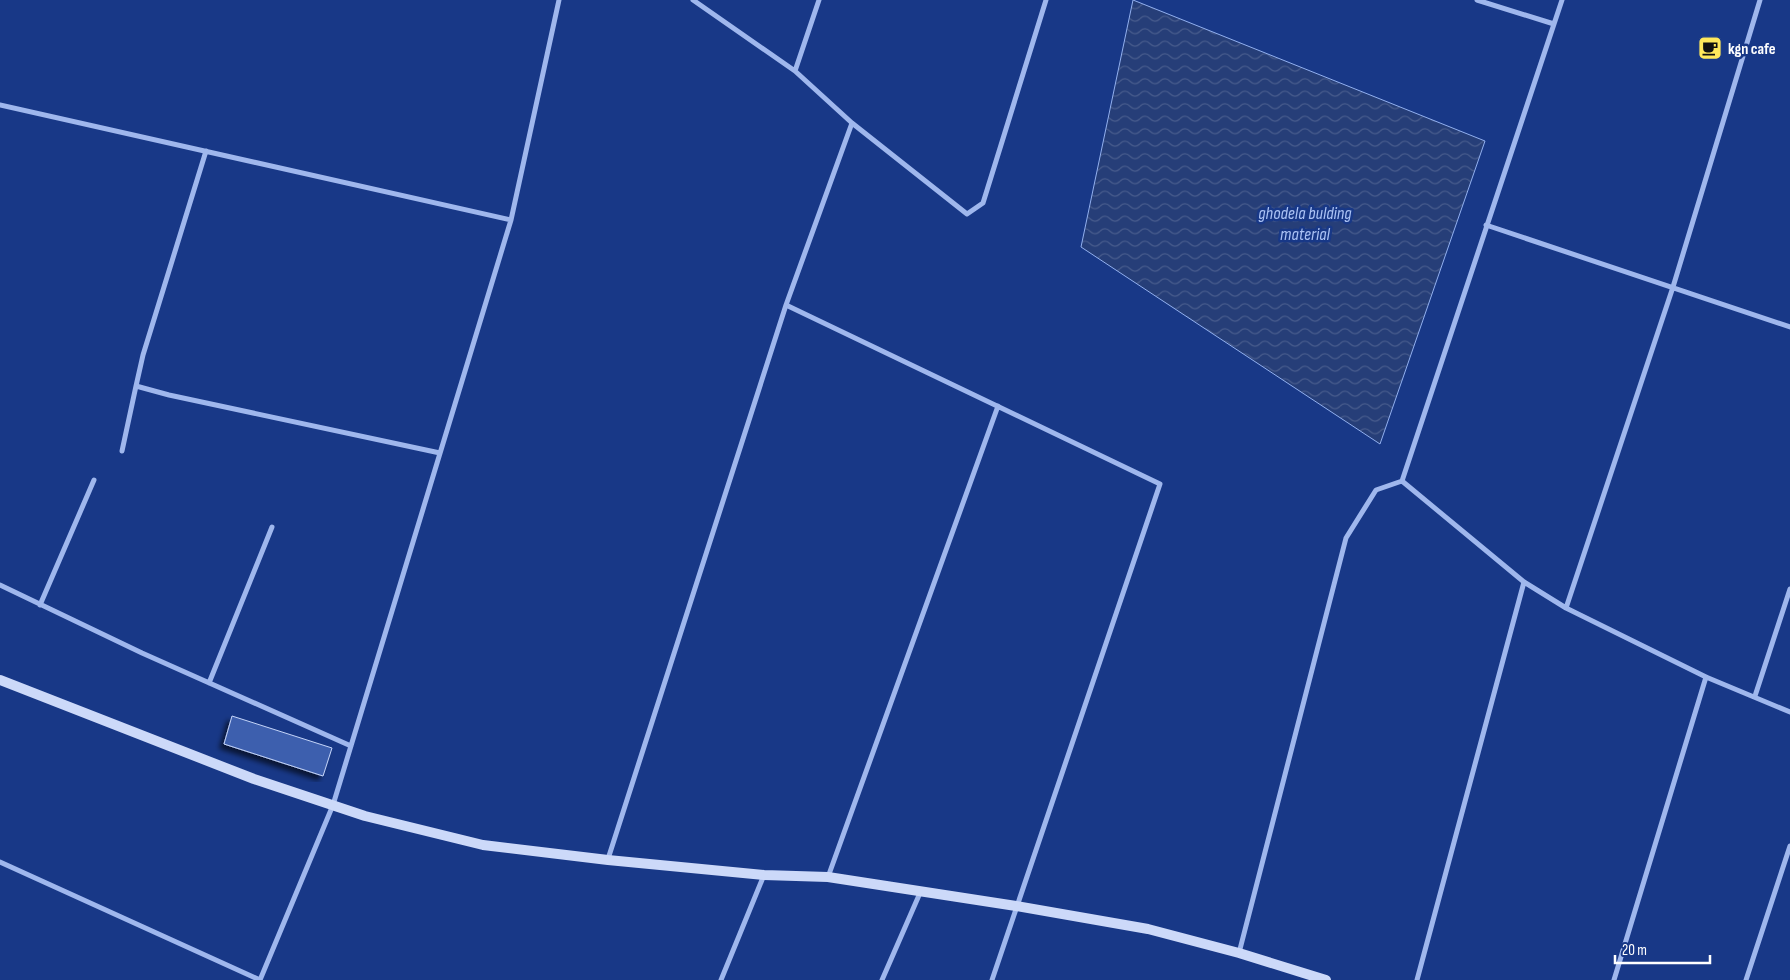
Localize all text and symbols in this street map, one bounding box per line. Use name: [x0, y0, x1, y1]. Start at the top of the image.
cafe icon: kgn cafe: [1697, 35, 1723, 61]
place label: kgn cafe: [1728, 40, 1776, 59]
water label: ghodela bulding material: [1258, 203, 1352, 245]
scale bar: [1615, 932, 1710, 964]
text: 20 m: [1622, 941, 1647, 960]

